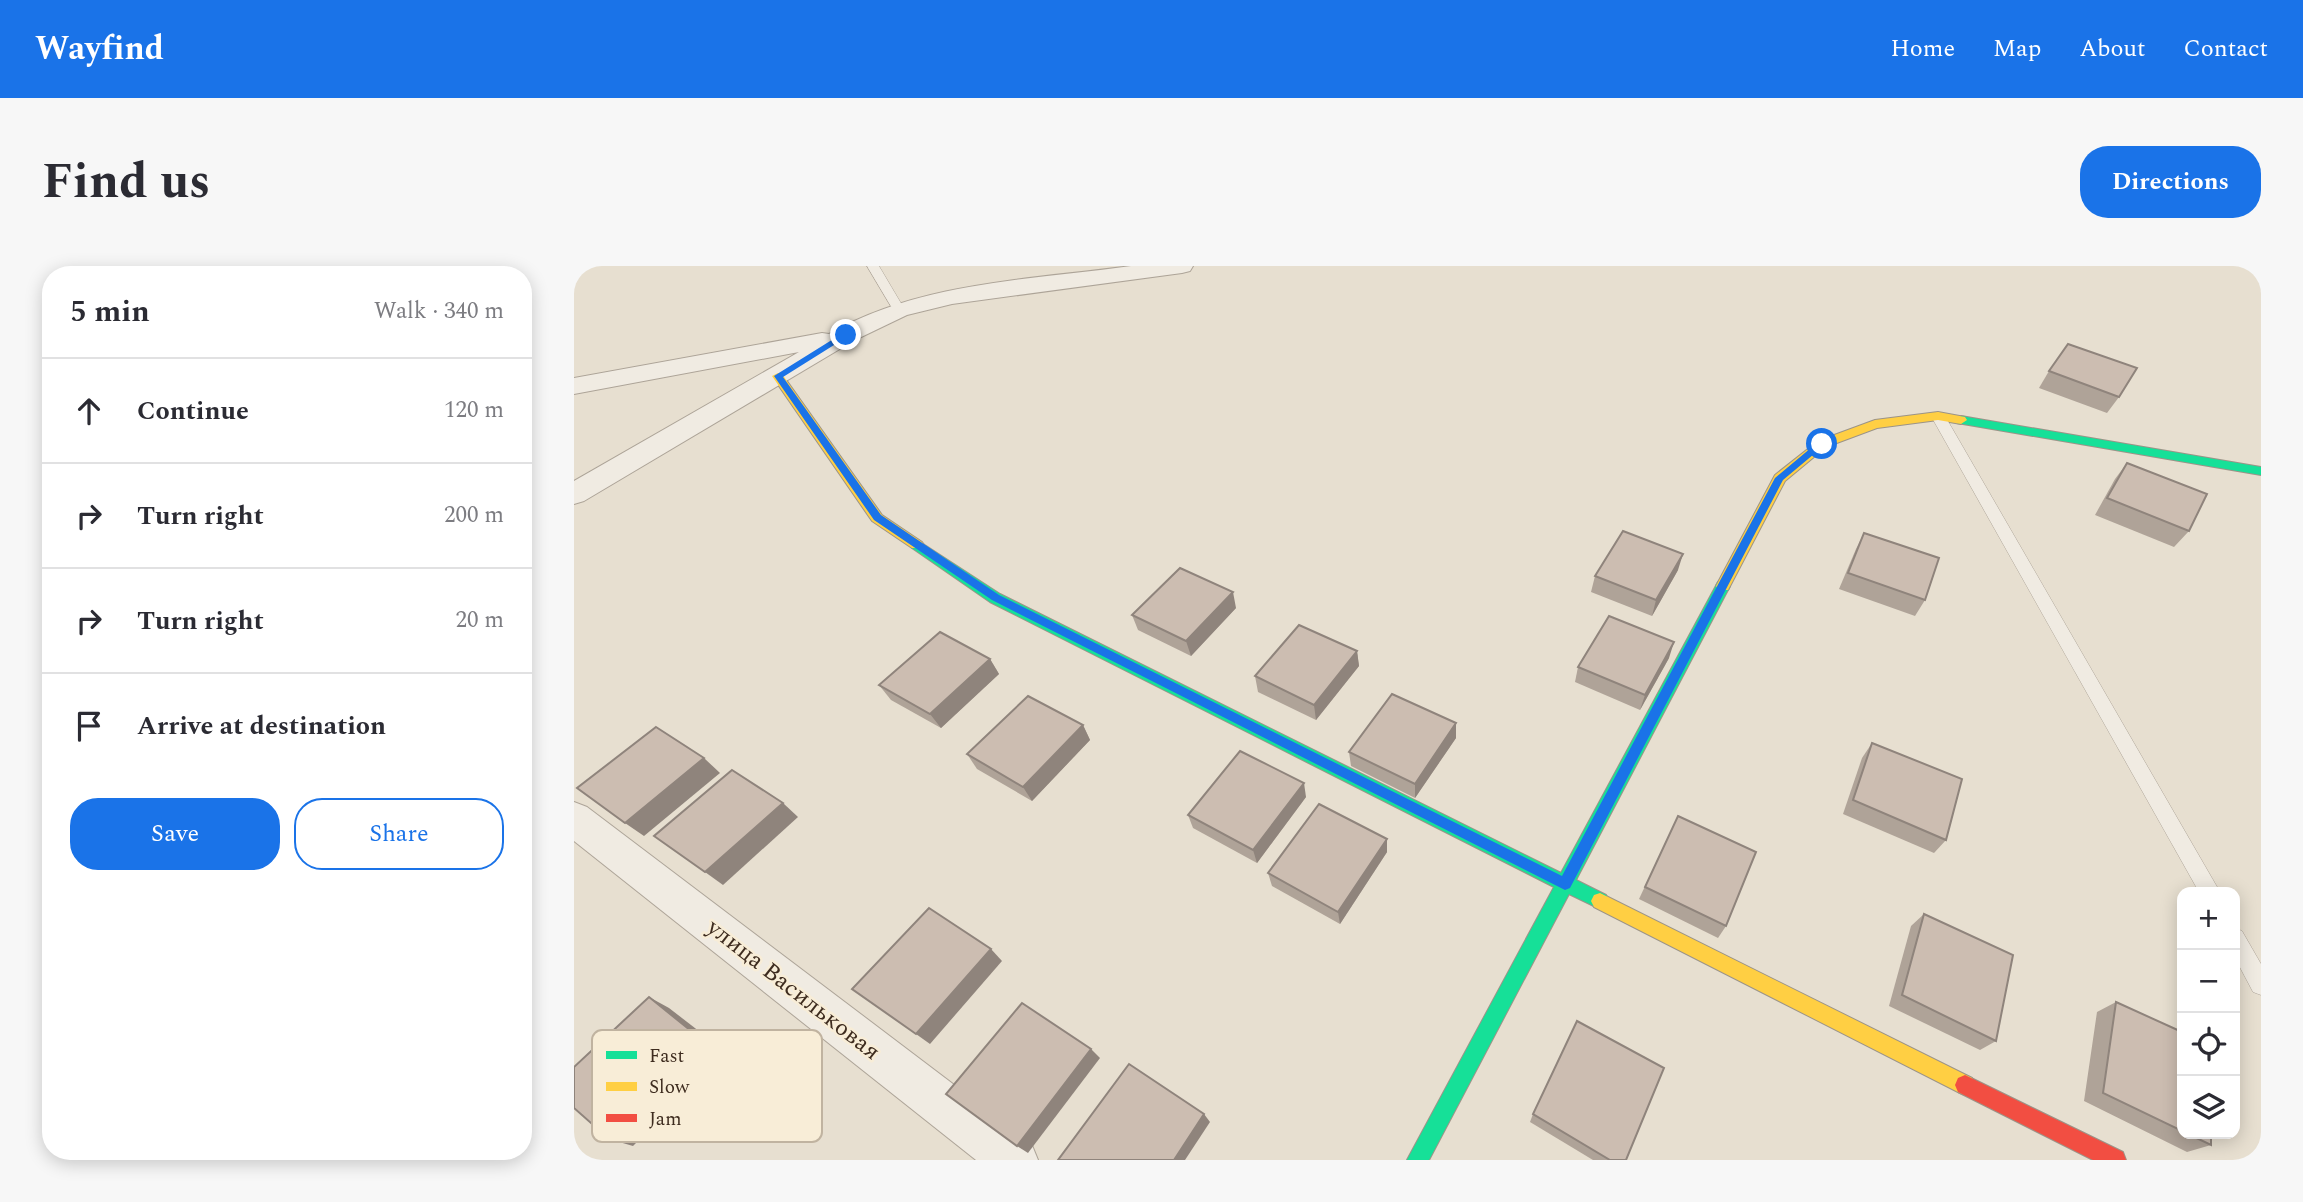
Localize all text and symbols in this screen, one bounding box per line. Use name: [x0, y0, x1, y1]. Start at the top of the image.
text: Wayfind: [35, 24, 164, 74]
text: Home: [1890, 31, 1955, 67]
text: Map: [1993, 31, 2041, 67]
text: About: [2079, 31, 2145, 67]
text: Contact: [2183, 31, 2268, 67]
text: Find us: [42, 145, 210, 220]
button: Directions: [2080, 146, 2261, 218]
text: 5 min: [70, 289, 150, 335]
text: Walk · 340 m: [374, 294, 504, 329]
route end: [830, 319, 861, 350]
text: Continue: [137, 391, 249, 431]
icon: ahead: [70, 392, 108, 430]
text: 120 m: [444, 393, 504, 428]
route start: [1806, 428, 1837, 459]
text: Turn right: [137, 496, 264, 536]
icon: right: [70, 497, 108, 535]
text: 200 m: [444, 498, 504, 533]
text: Turn right: [137, 601, 264, 641]
icon: right: [70, 602, 108, 640]
text: 20 m: [455, 603, 504, 638]
text: Arrive at destination: [137, 706, 386, 746]
icon: arrive: [70, 707, 108, 745]
button: Save: [70, 798, 280, 870]
button: Share: [294, 798, 504, 870]
map controls: [2177, 887, 2240, 1139]
button: +: [2177, 887, 2240, 950]
street label: улица Васильковая: [698, 910, 888, 1069]
button: −: [2177, 950, 2240, 1013]
button: locate: [2177, 1013, 2240, 1076]
legend: [592, 1030, 822, 1142]
text: Fast: [649, 1042, 685, 1071]
text: Slow: [649, 1073, 690, 1102]
button: layers: [2177, 1076, 2240, 1139]
text: Jam: [649, 1105, 681, 1134]

